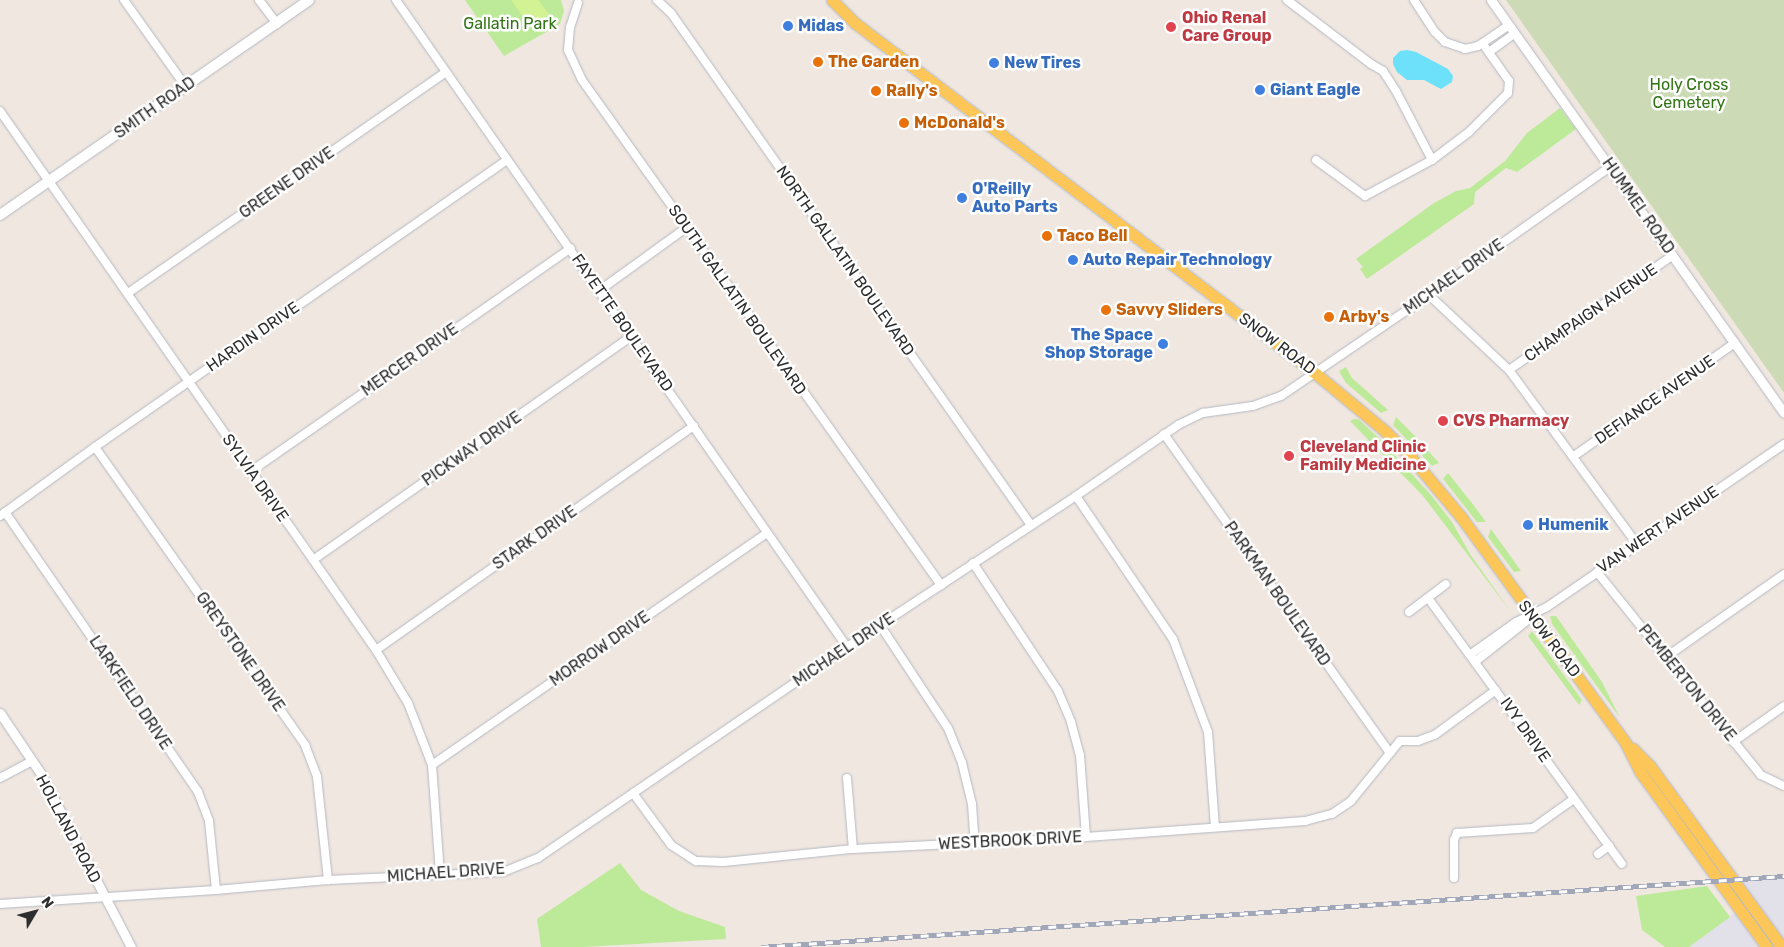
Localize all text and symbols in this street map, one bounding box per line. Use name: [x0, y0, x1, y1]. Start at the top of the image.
place label: Ohio Renal Care Group: [1182, 8, 1272, 46]
park label: Gallatin Park: [463, 14, 557, 34]
place label: Midas: [798, 16, 844, 36]
marker: Midas: [782, 20, 794, 32]
marker: Ohio Renal Care Group: [1164, 20, 1178, 34]
place label: The Garden: [828, 52, 919, 72]
place label: New Tires: [1004, 53, 1082, 73]
marker: The Garden: [812, 56, 824, 68]
marker: New Tires: [988, 57, 1000, 69]
street label: SMITH ROAD: [111, 73, 199, 143]
park label: Holy Cross Cemetery: [1649, 75, 1729, 113]
place label: Giant Eagle: [1270, 80, 1361, 100]
place label: Rally's: [886, 81, 938, 101]
marker: Giant Eagle: [1254, 84, 1266, 96]
marker: Rally's: [870, 85, 882, 97]
place label: McDonald's: [914, 113, 1005, 133]
marker: McDonald's: [898, 117, 910, 129]
street label: GREENE DRIVE: [236, 143, 338, 223]
street label: HUMMEL ROAD: [1598, 154, 1678, 258]
street label: NORTH GALLATIN BOULEVARD: [772, 162, 918, 360]
place label: O'Reilly Auto Parts: [972, 179, 1058, 217]
marker: O'Reilly Auto Parts: [956, 192, 968, 204]
street label: SOUTH GALLATIN BOULEVARD: [664, 201, 810, 399]
place label: Taco Bell: [1057, 226, 1128, 246]
marker: Taco Bell: [1041, 230, 1053, 242]
street label: MICHAEL DRIVE: [1400, 235, 1508, 319]
street label: FAYETTE BOULEVARD: [567, 250, 677, 396]
place label: Auto Repair Technology: [1083, 250, 1273, 270]
marker: Auto Repair Technology: [1067, 254, 1079, 266]
street label: CHAMPAIGN AVENUE: [1521, 260, 1661, 366]
street label: HARDIN DRIVE: [203, 298, 303, 376]
place label: Savvy Sliders: [1116, 300, 1223, 320]
marker: Savvy Sliders: [1100, 304, 1112, 316]
place label: Arby's: [1339, 307, 1389, 327]
street label: SNOW ROAD: [1235, 309, 1319, 379]
marker: Arby's: [1323, 311, 1335, 323]
street label: MERCER DRIVE: [358, 320, 462, 400]
place label: The Space Shop Storage: [1045, 325, 1153, 363]
marker: The Space Shop Storage: [1157, 338, 1169, 350]
street label: DEFIANCE AVENUE: [1591, 351, 1719, 449]
street label: PICKWAY DRIVE: [418, 408, 526, 490]
place label: CVS Pharmacy: [1453, 411, 1569, 431]
marker: CVS Pharmacy: [1437, 415, 1449, 427]
street label: SYLVIA DRIVE: [218, 430, 292, 526]
place label: Cleveland Clinic Family Medicine: [1300, 437, 1427, 475]
marker: Cleveland Clinic Family Medicine: [1282, 449, 1296, 463]
street label: VAN WERT AVENUE: [1593, 482, 1723, 578]
street label: STARK DRIVE: [489, 502, 581, 574]
place label: Humenik: [1538, 515, 1609, 535]
street label: PARKMAN BOULEVARD: [1220, 518, 1334, 670]
marker: Humenik: [1522, 519, 1534, 531]
street label: GREYSTONE DRIVE: [192, 589, 288, 715]
street label: SNOW ROAD: [1514, 597, 1584, 681]
street label: MORROW DRIVE: [546, 607, 654, 691]
street label: MICHAEL DRIVE: [789, 609, 899, 691]
street label: PEMBERTON DRIVE: [1634, 621, 1740, 745]
street label: LARKFIELD DRIVE: [85, 632, 175, 754]
street label: IVY DRIVE: [1496, 694, 1554, 766]
street label: HOLLAND ROAD: [31, 772, 105, 886]
street label: WESTBROOK DRIVE: [938, 828, 1082, 854]
street label: MICHAEL DRIVE: [386, 859, 506, 887]
north arrow: [10, 887, 60, 937]
text: N: [38, 894, 57, 912]

